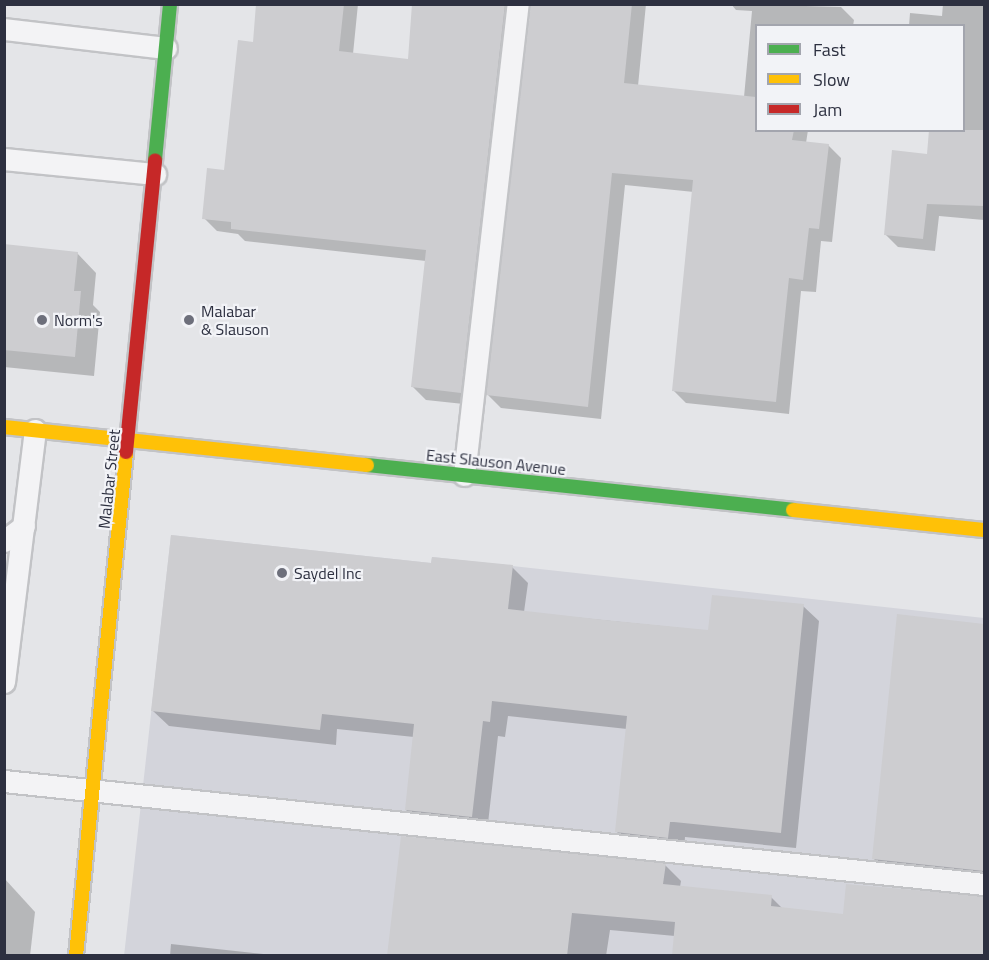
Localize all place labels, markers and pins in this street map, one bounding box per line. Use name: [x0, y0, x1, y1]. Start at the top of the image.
place label: Malabar & Slauson: [201, 301, 269, 339]
place label: Norm's: [54, 310, 103, 330]
marker: Norm's: [35, 313, 49, 327]
marker: Malabar & Slauson: [182, 313, 196, 327]
place label: Saydel Inc: [294, 563, 361, 583]
marker: Saydel Inc: [275, 566, 289, 580]

